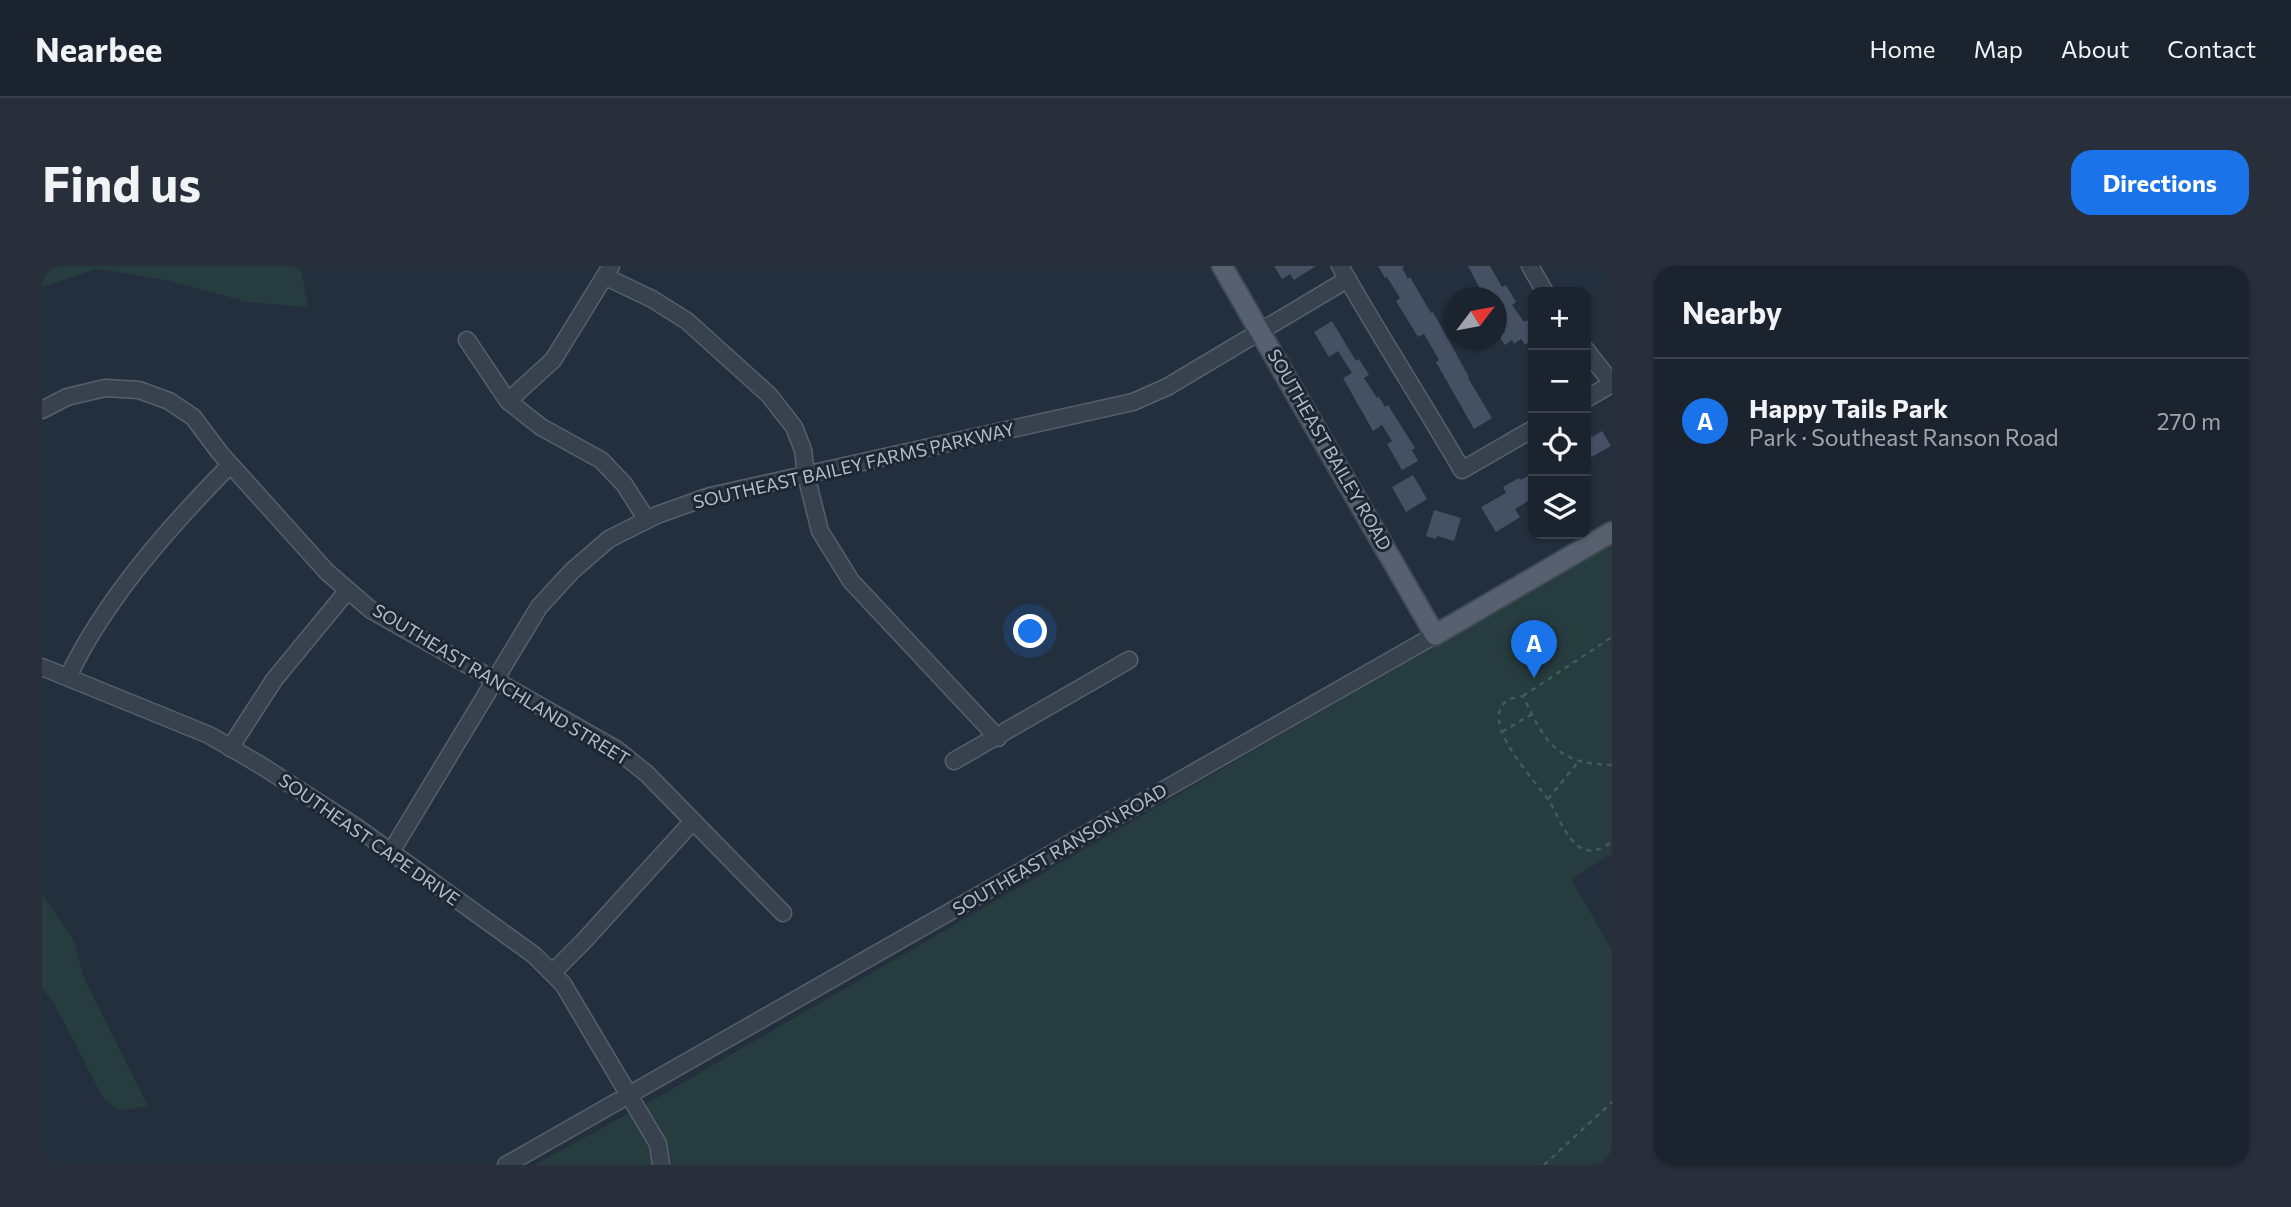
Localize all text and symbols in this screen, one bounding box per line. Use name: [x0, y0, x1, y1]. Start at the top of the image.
text: Nearbee: [35, 28, 162, 69]
text: Home: [1870, 34, 1936, 63]
text: Map: [1974, 34, 2023, 63]
text: About: [2061, 34, 2129, 63]
text: Contact: [2167, 34, 2256, 63]
button: Directions: [2071, 150, 2249, 215]
text: Find us: [42, 152, 201, 212]
north arrow: [1444, 287, 1507, 350]
map controls: [1528, 287, 1591, 539]
button: +: [1528, 287, 1591, 350]
text: Nearby: [1682, 293, 1782, 330]
street label: SOUTHEAST BAILEY ROAD: [1263, 345, 1397, 554]
button: −: [1528, 350, 1591, 413]
text: Happy Tails Park: [1749, 392, 1948, 423]
text: A: [1697, 407, 1713, 435]
text: 270 m: [2157, 407, 2221, 435]
button: locate: [1528, 413, 1591, 476]
street label: SOUTHEAST BAILEY FARMS PARKWAY: [691, 417, 1017, 513]
text: Park · Southeast Ranson Road: [1749, 423, 2059, 451]
button: layers: [1528, 476, 1591, 539]
street label: SOUTHEAST RANCHLAND STREET: [369, 599, 634, 770]
your location: [1013, 614, 1047, 648]
pin: A: [1511, 620, 1557, 678]
street label: SOUTHEAST CAPE DRIVE: [275, 768, 464, 910]
street label: SOUTHEAST RANSON ROAD: [948, 779, 1171, 920]

